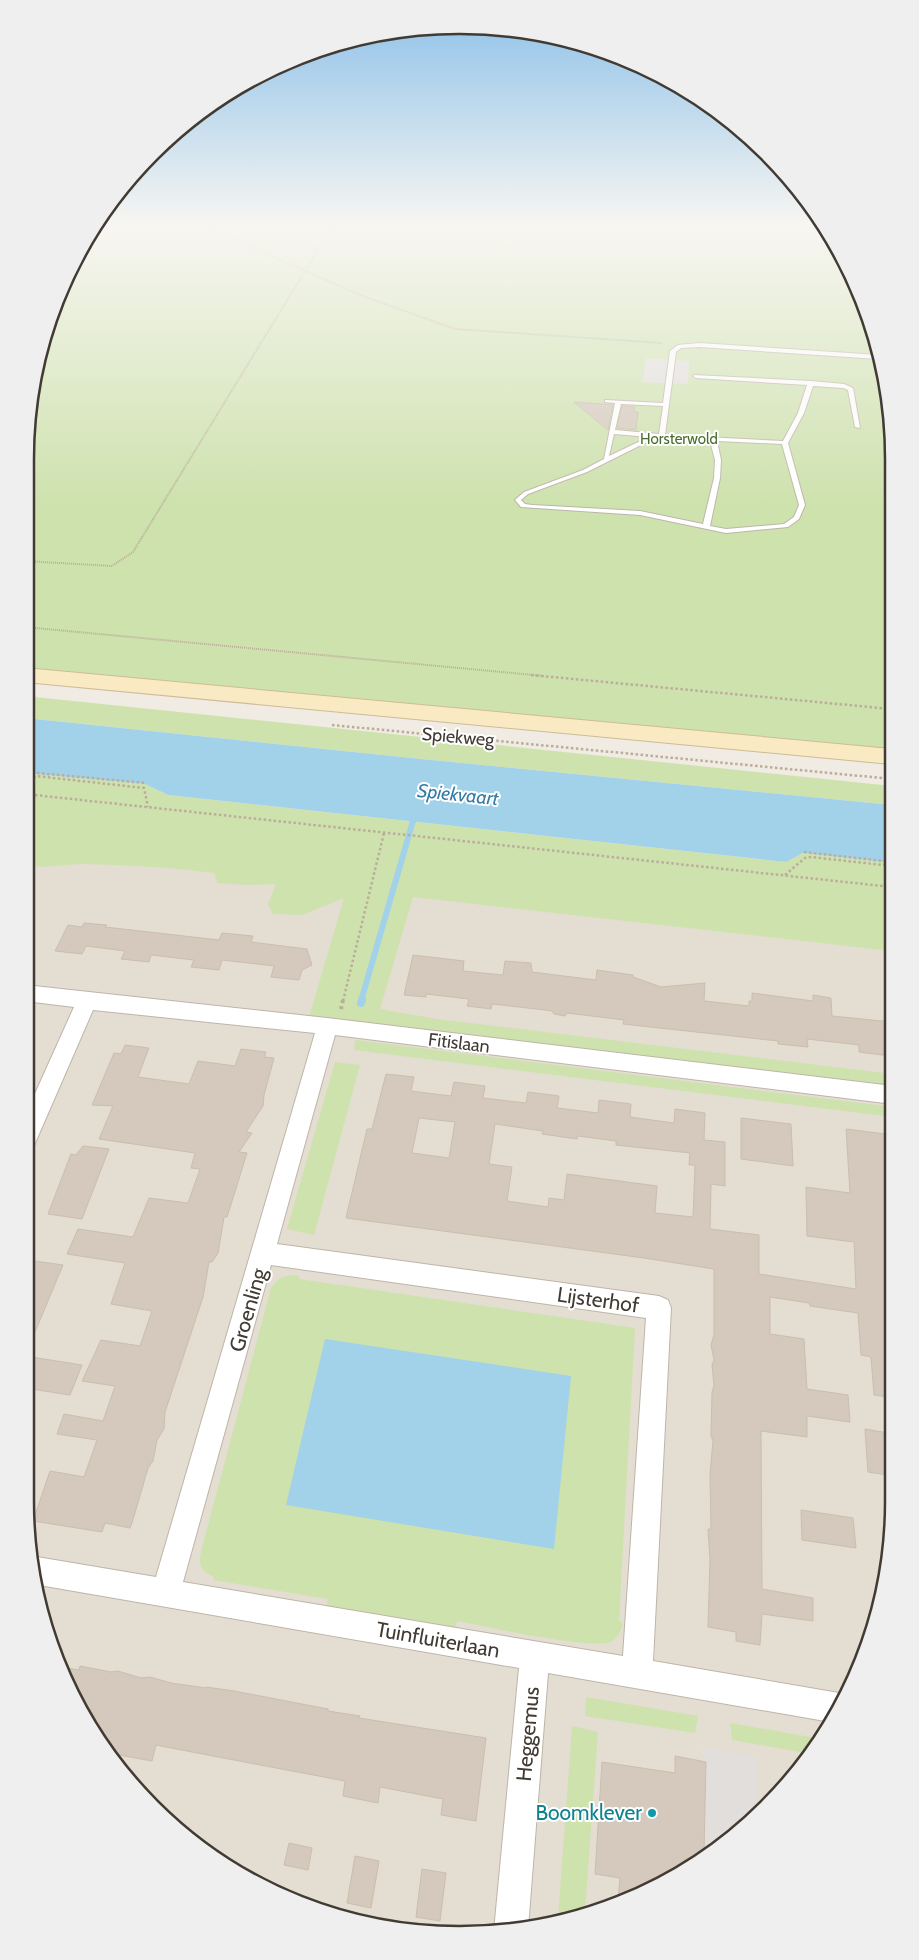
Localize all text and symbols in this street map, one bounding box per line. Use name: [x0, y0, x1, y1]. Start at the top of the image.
park label: Horsterwold: [640, 430, 718, 448]
street label: Spiekweg: [421, 723, 496, 751]
water label: Spiekvaart: [416, 779, 501, 810]
street label: Fitislaan: [427, 1028, 491, 1058]
street label: Groenling: [224, 1265, 272, 1355]
street label: Lijsterhof: [555, 1281, 641, 1319]
street label: Tuinfluiterlaan: [374, 1616, 502, 1663]
street label: Heggemus: [511, 1685, 544, 1782]
place label: Boomklever: [535, 1800, 642, 1825]
marker: Boomklever: [646, 1807, 658, 1819]

